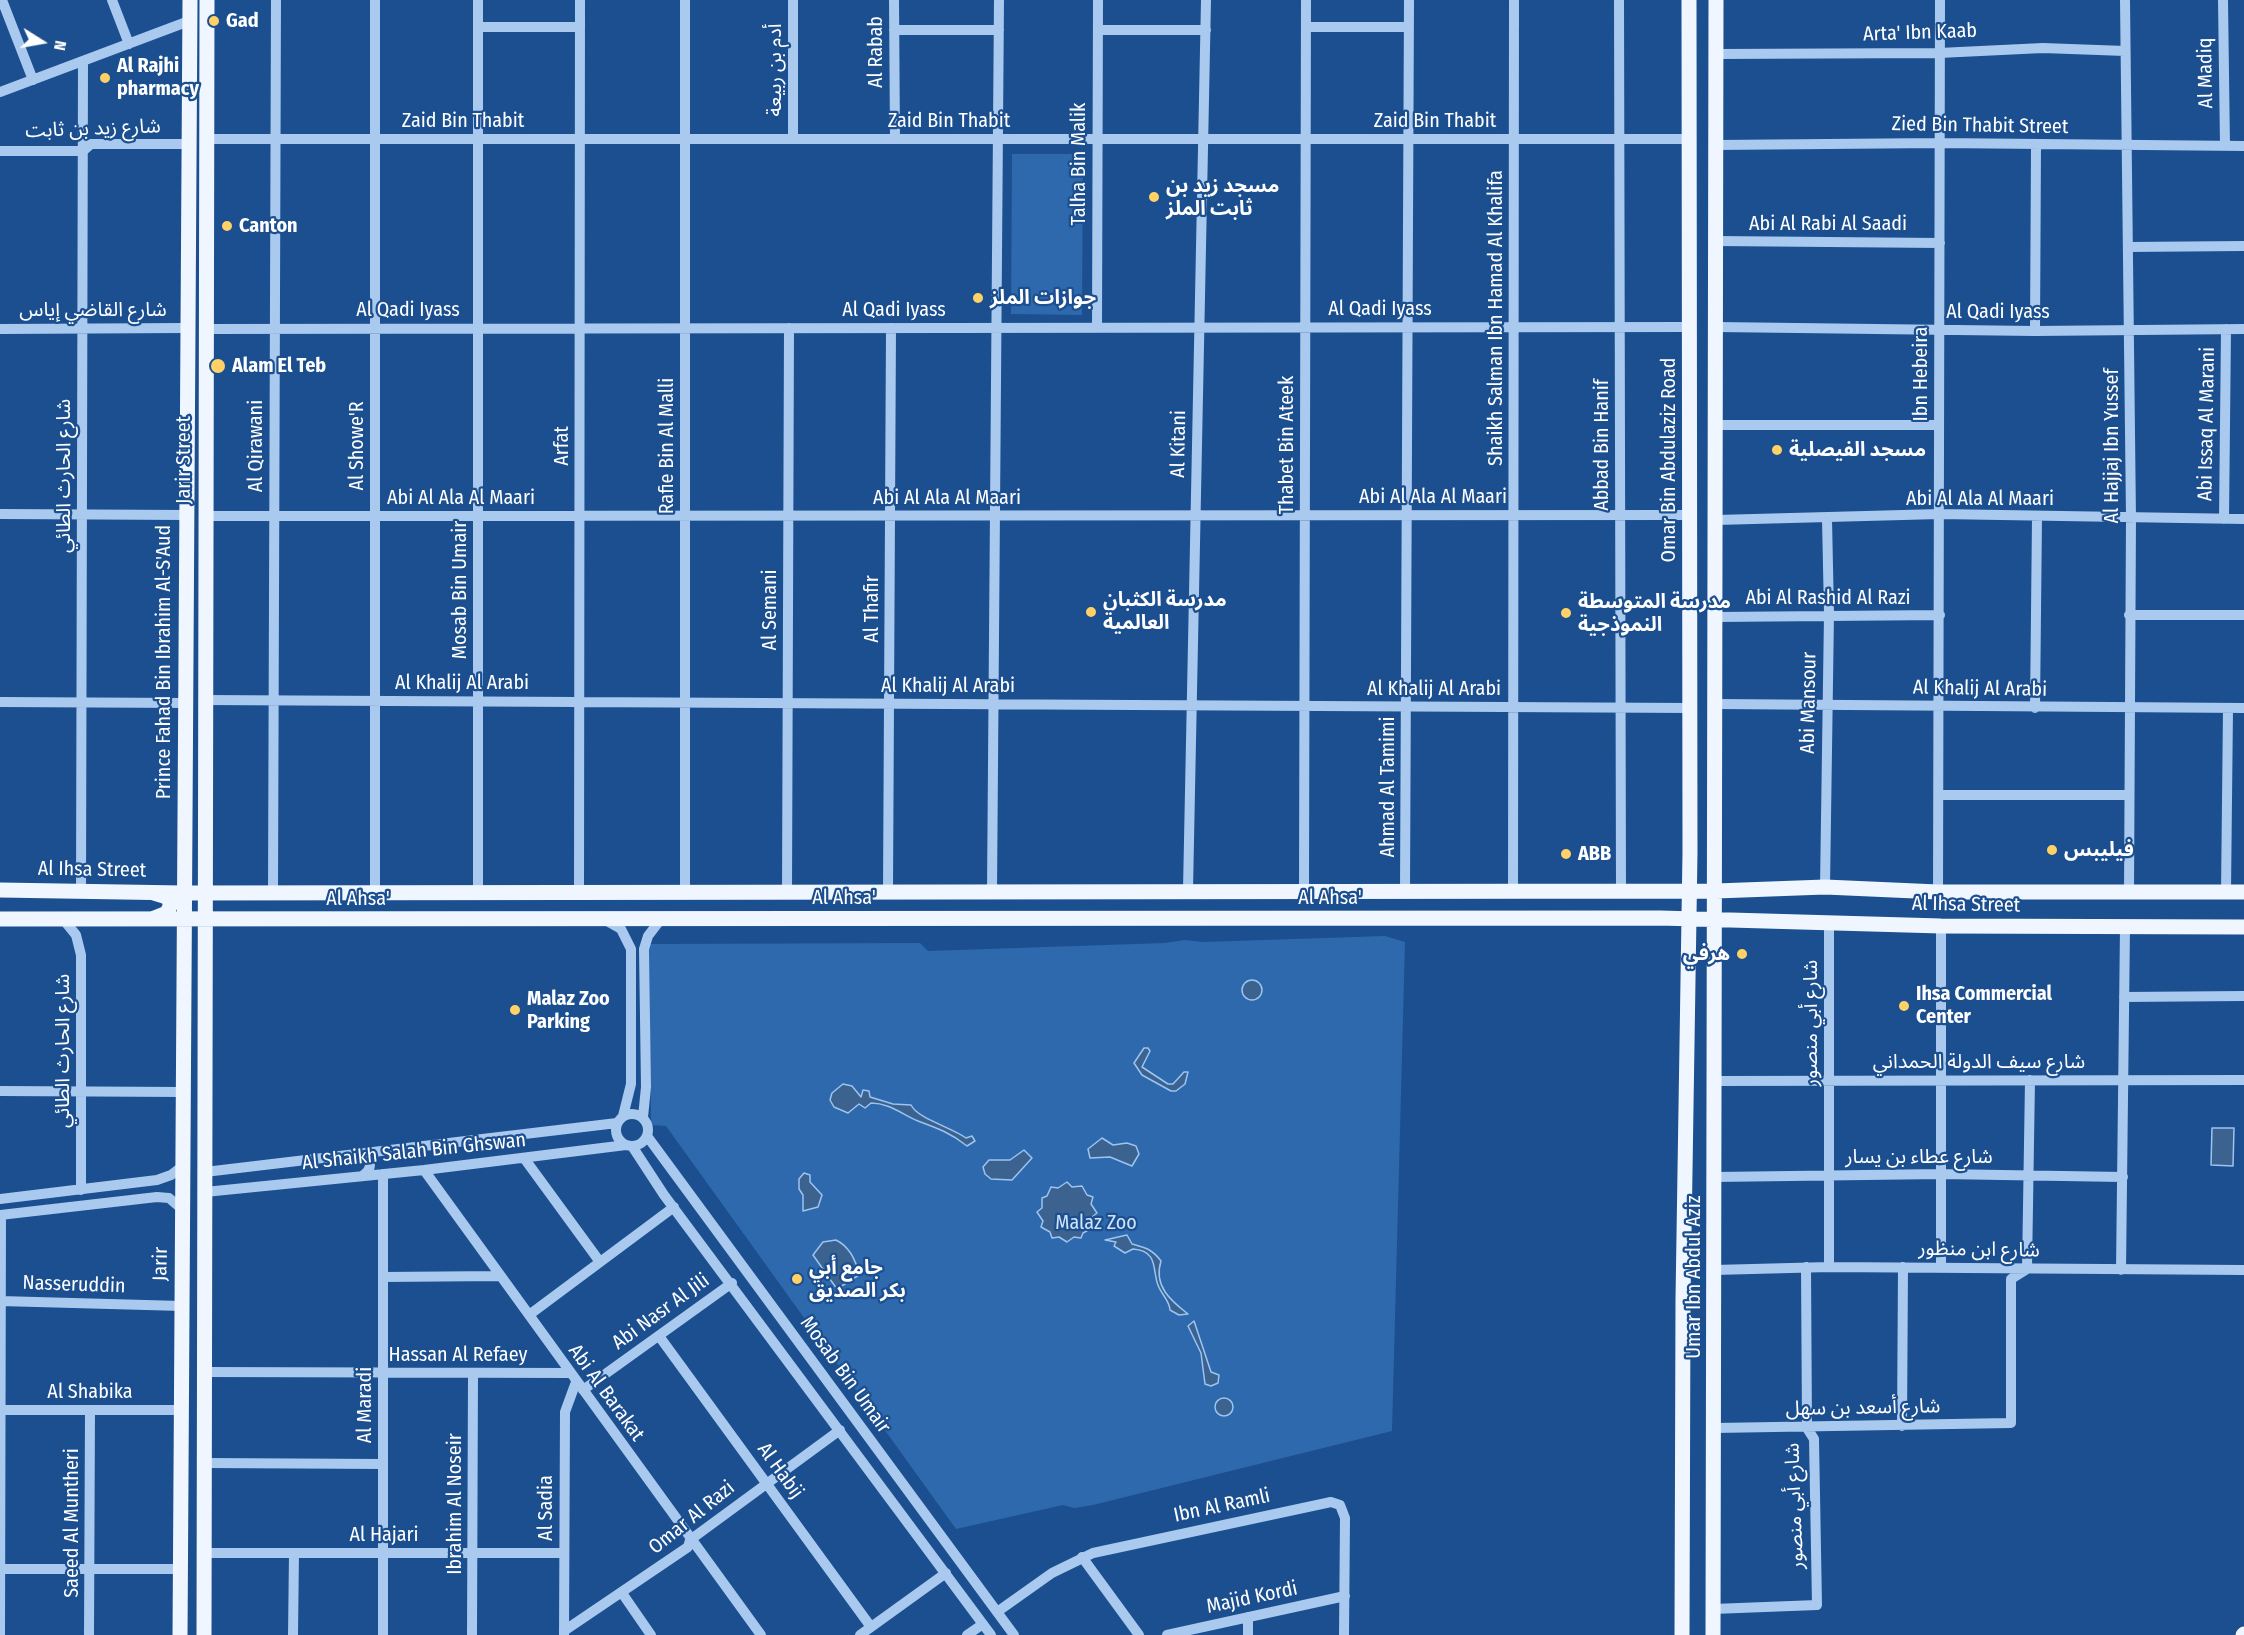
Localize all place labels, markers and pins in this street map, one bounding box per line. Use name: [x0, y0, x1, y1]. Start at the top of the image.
place label: Gad: [226, 9, 259, 33]
marker: Gad: [207, 14, 221, 28]
place label: Al Rajhi pharmacy: [117, 54, 199, 101]
marker: Al Rajhi pharmacy: [98, 71, 112, 85]
place label: مسجد زيد بن ثابت الملز: [1166, 174, 1279, 221]
marker: مسجد زيد بن ثابت الملز: [1147, 190, 1161, 204]
place label: Canton: [239, 214, 298, 238]
marker: Canton: [220, 219, 234, 233]
place label: جوازات الملز: [990, 286, 1096, 310]
marker: جوازات الملز: [971, 291, 985, 305]
place label: Alam El Teb: [232, 354, 326, 378]
marker: Alam El Teb: [209, 357, 227, 375]
place label: مسجد الفيصلية: [1789, 438, 1926, 462]
marker: مسجد الفيصلية: [1770, 443, 1784, 457]
place label: مدرسة الكثبان العالمية: [1103, 588, 1227, 635]
place label: مدرسة المتوسطة النموذجية: [1578, 590, 1731, 637]
marker: مدرسة الكثبان العالمية: [1084, 605, 1098, 619]
marker: مدرسة المتوسطة النموذجية: [1559, 606, 1573, 620]
place label: فيليبس: [2064, 838, 2134, 862]
place label: ABB: [1578, 842, 1611, 866]
marker: فيليبس: [2045, 843, 2059, 857]
marker: ABB: [1559, 847, 1573, 861]
place label: هرفي: [1683, 942, 1730, 966]
marker: هرفي: [1735, 947, 1749, 961]
place label: Ihsa Commercial Center: [1916, 982, 2052, 1029]
place label: Malaz Zoo Parking: [527, 987, 610, 1034]
marker: Ihsa Commercial Center: [1897, 999, 1911, 1013]
marker: Malaz Zoo Parking: [508, 1003, 522, 1017]
place label: جامع أبي بكر الصديق: [809, 1256, 906, 1303]
marker: جامع أبي بكر الصديق: [790, 1272, 804, 1286]

